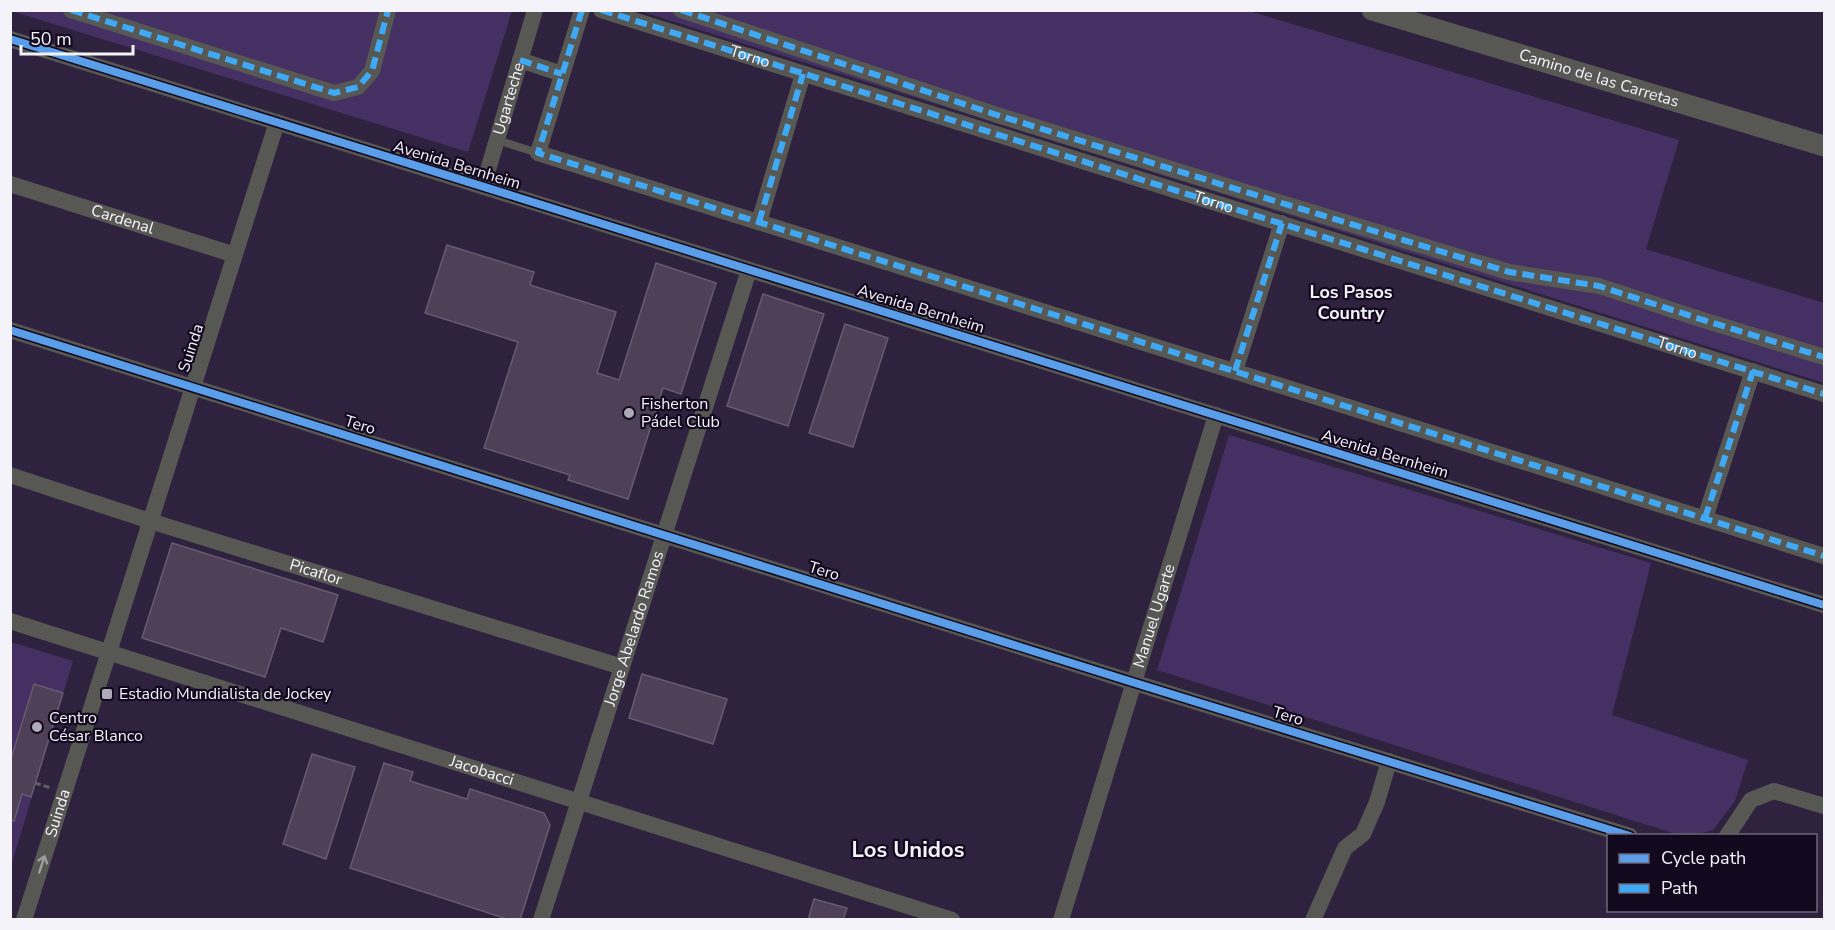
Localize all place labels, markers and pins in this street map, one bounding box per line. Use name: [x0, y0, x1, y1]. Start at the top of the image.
place label: Fisherton Pádel Club: [641, 393, 720, 433]
marker: Fisherton Pádel Club: [622, 406, 636, 420]
place label: Estadio Mundialista de Jockey: [119, 683, 332, 705]
marker: Estadio Mundialista de Jockey: [100, 687, 114, 701]
place label: Centro César Blanco: [49, 707, 143, 747]
marker: Centro César Blanco: [30, 720, 44, 734]

